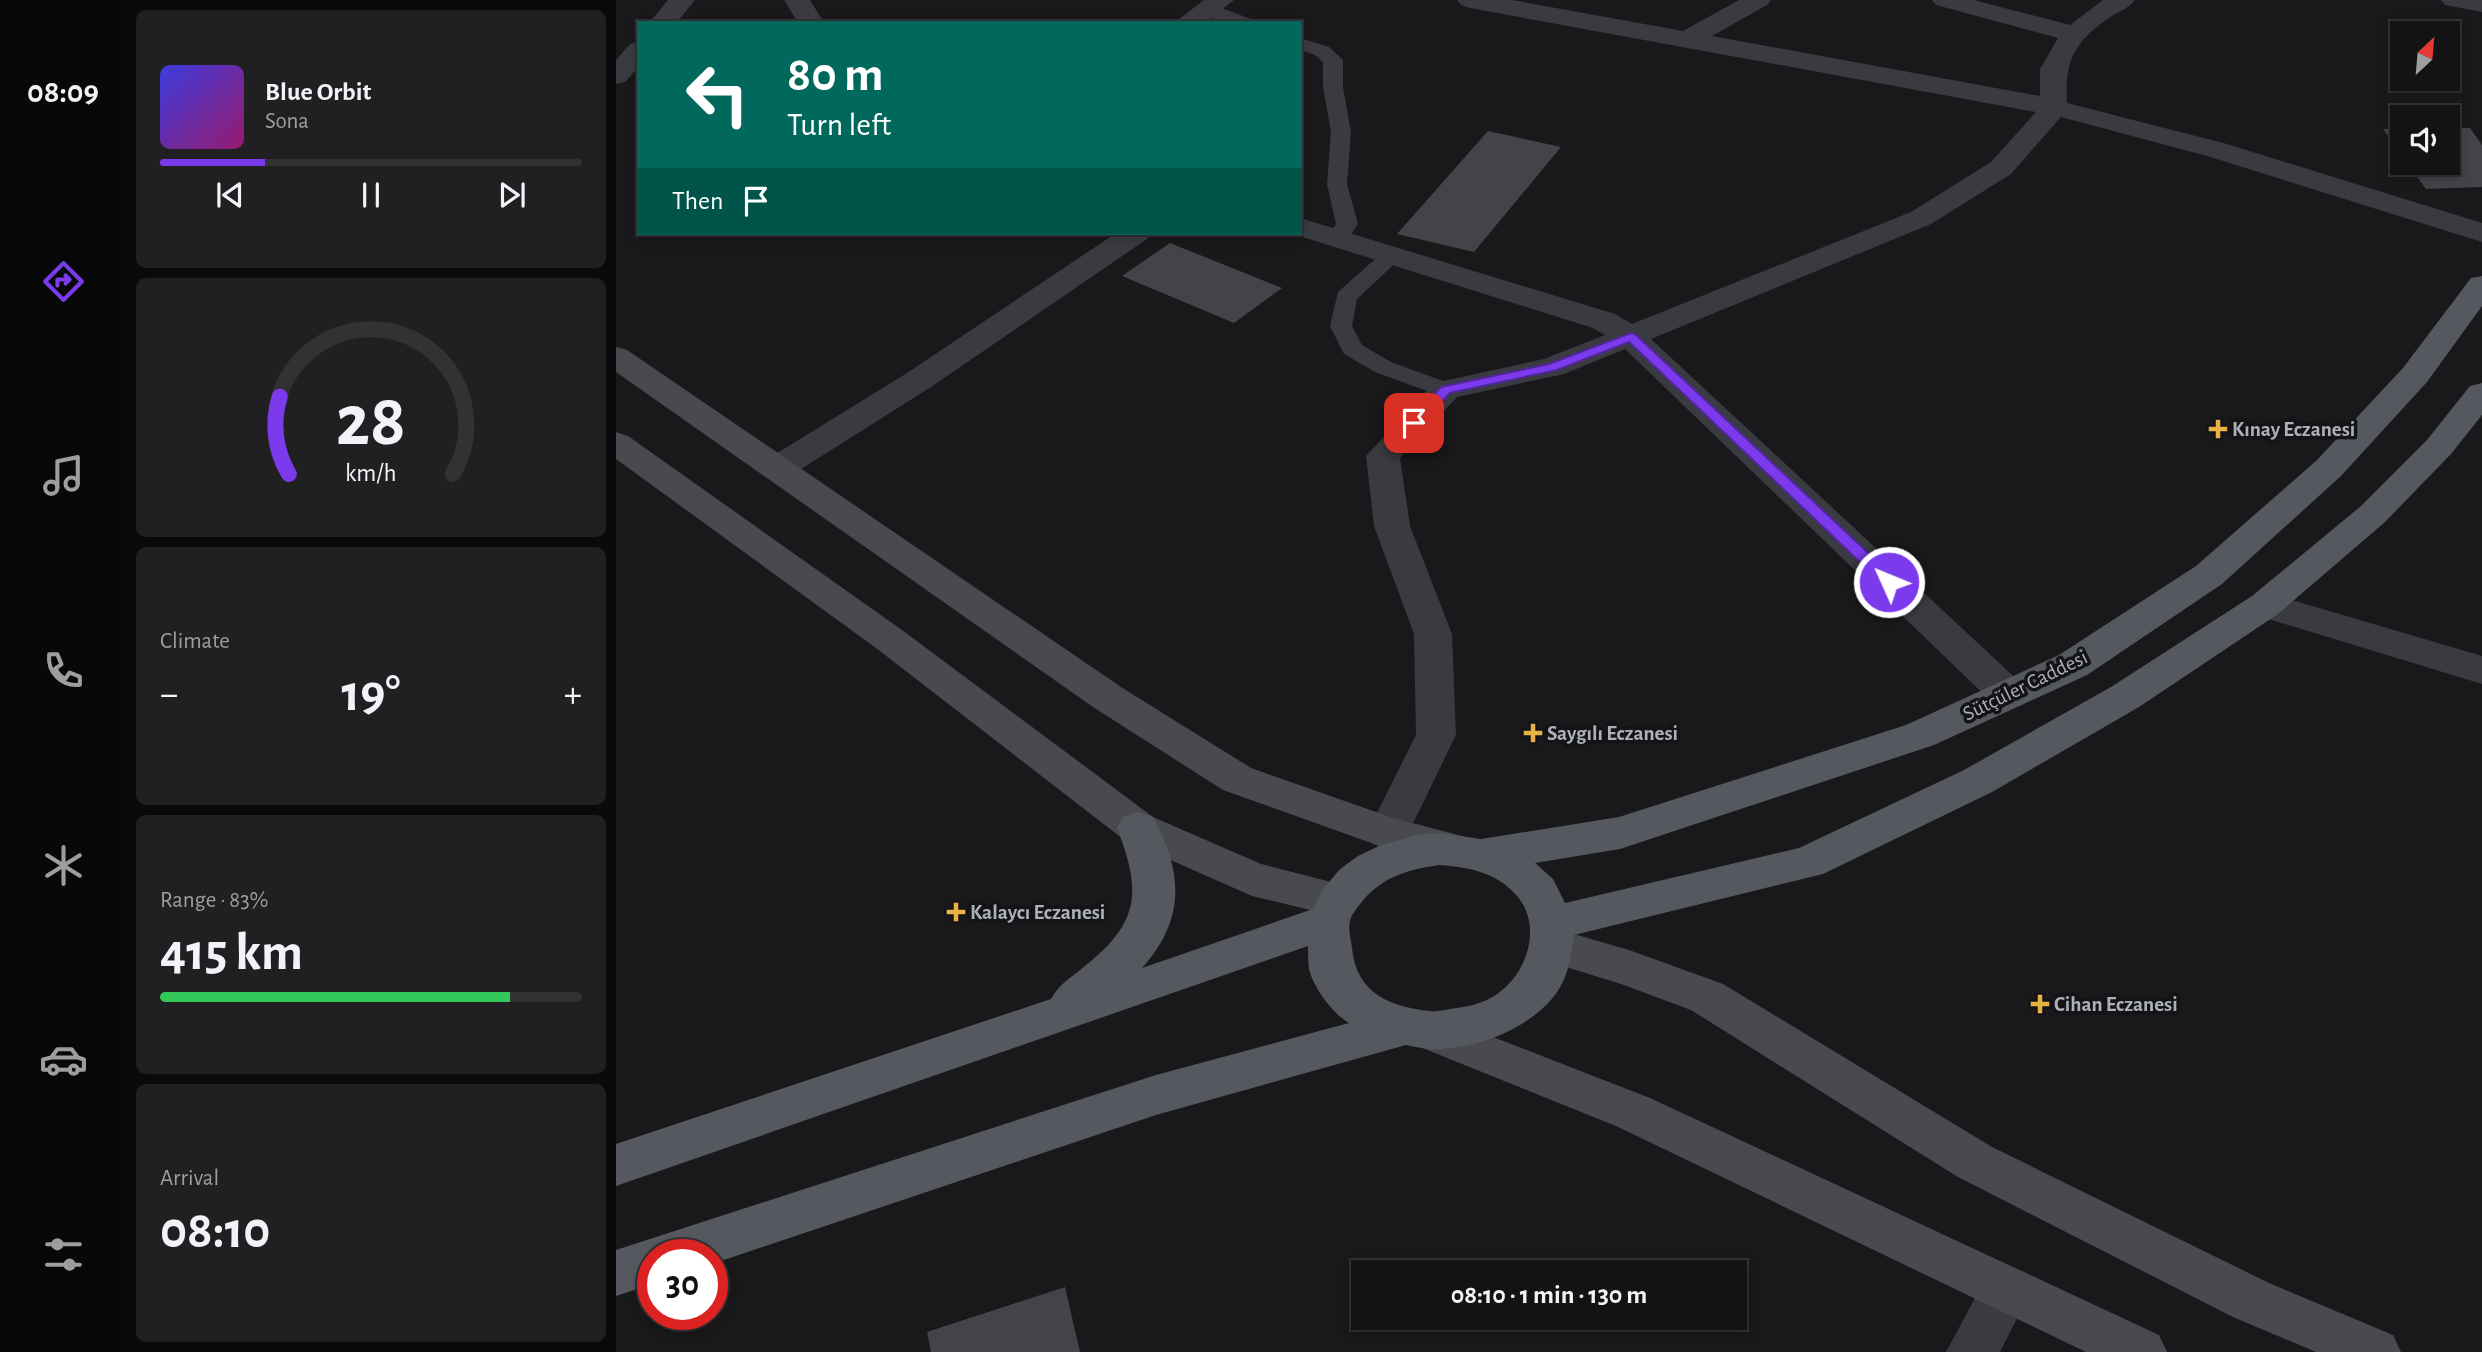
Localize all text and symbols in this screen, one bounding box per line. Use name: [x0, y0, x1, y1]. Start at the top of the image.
north arrow: [2390, 21, 2460, 91]
map controls: [2390, 21, 2460, 175]
icon: left: [672, 49, 763, 140]
text: 80 m: [787, 51, 884, 100]
text: 08:09: [27, 76, 99, 108]
text: Blue Orbit: [265, 79, 371, 105]
button: sound: [2390, 105, 2460, 175]
text: Turn left: [787, 109, 891, 141]
text: Sona: [265, 110, 309, 133]
icon: previous: [211, 176, 249, 214]
icon: pause: [352, 176, 390, 214]
icon: next: [493, 176, 531, 214]
icon: arrive: [737, 182, 775, 220]
text: Then: [672, 188, 723, 214]
icon: directions: [39, 257, 88, 306]
text: 28: [336, 386, 406, 459]
pin: [1384, 393, 1444, 453]
icon: arrive: [1395, 404, 1433, 442]
place label: Kınay Eczanesi: [2232, 419, 2355, 440]
marker: Kınay Eczanesi: [2210, 421, 2226, 437]
icon: music: [39, 451, 88, 500]
text: km/h: [345, 460, 397, 485]
position arrow: [1852, 545, 1926, 619]
text: Climate: [160, 630, 230, 653]
icon: phone: [39, 646, 88, 695]
street label: Sütçüler Caddesi: [1960, 646, 2091, 725]
text: 19°: [341, 668, 401, 720]
text: −: [160, 676, 178, 714]
text: +: [564, 676, 582, 714]
place label: Saygılı Eczanesi: [1547, 723, 1678, 744]
marker: Saygılı Eczanesi: [1525, 725, 1541, 741]
icon: climate: [39, 841, 88, 890]
text: Range · 83%: [160, 889, 269, 912]
place label: Kalaycı Eczanesi: [970, 902, 1105, 923]
marker: Kalaycı Eczanesi: [948, 904, 964, 920]
text: 415 km: [160, 927, 303, 979]
place label: Cihan Eczanesi: [2054, 994, 2178, 1015]
marker: Cihan Eczanesi: [2032, 996, 2048, 1012]
icon: car: [39, 1035, 88, 1084]
text: Arrival: [160, 1167, 219, 1190]
text: 08:10: [160, 1205, 270, 1257]
icon: filters: [39, 1230, 88, 1279]
speed limit sign: 30: [637, 1239, 728, 1330]
text: 08:10 · 1 min · 130 m: [1451, 1282, 1647, 1308]

